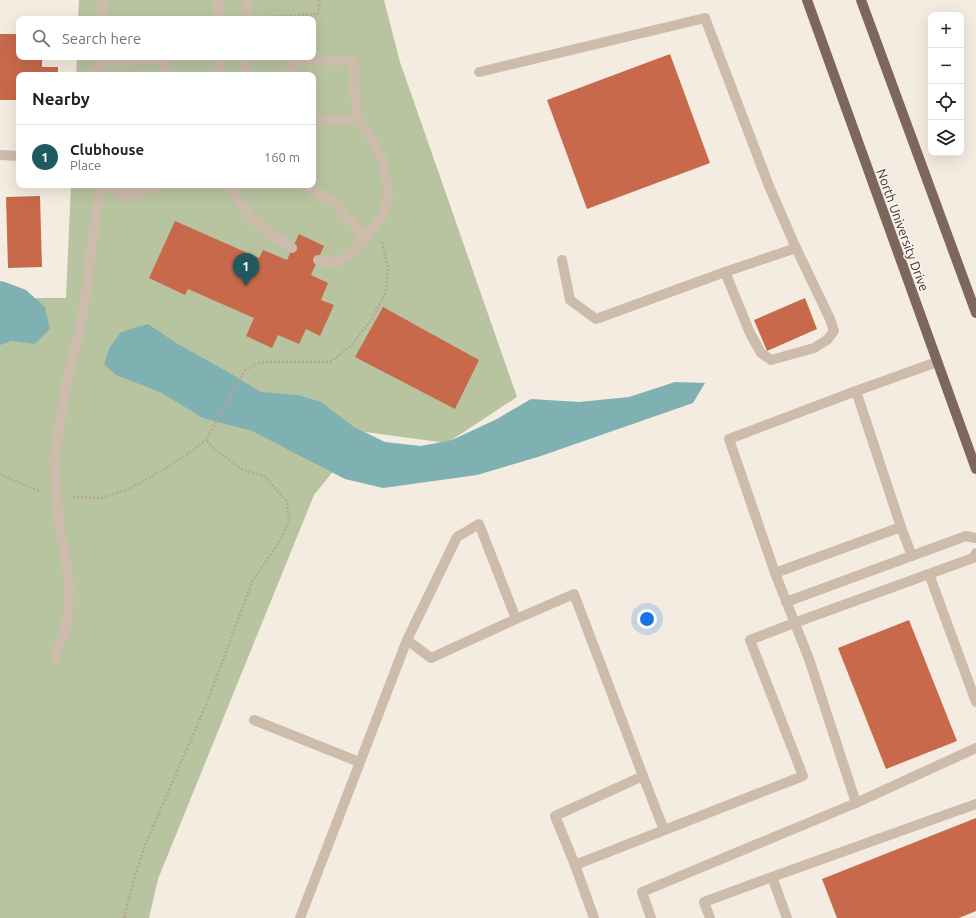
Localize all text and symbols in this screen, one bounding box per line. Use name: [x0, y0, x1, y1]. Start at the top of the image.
map controls: [928, 12, 964, 156]
button: +: [928, 12, 964, 48]
search box: [16, 16, 316, 60]
icon: search: [30, 27, 52, 49]
text: Search here: [62, 30, 141, 47]
button: −: [928, 48, 964, 84]
button: locate: [928, 84, 964, 120]
text: Nearby: [32, 89, 90, 108]
button: layers: [928, 120, 964, 156]
text: Clubhouse: [70, 141, 144, 158]
text: 1: [41, 150, 49, 164]
text: 160 m: [264, 150, 300, 164]
text: Place: [70, 158, 101, 172]
street label: North University Drive: [874, 167, 932, 293]
pin: 1: [233, 253, 259, 286]
your location: [637, 609, 657, 629]

